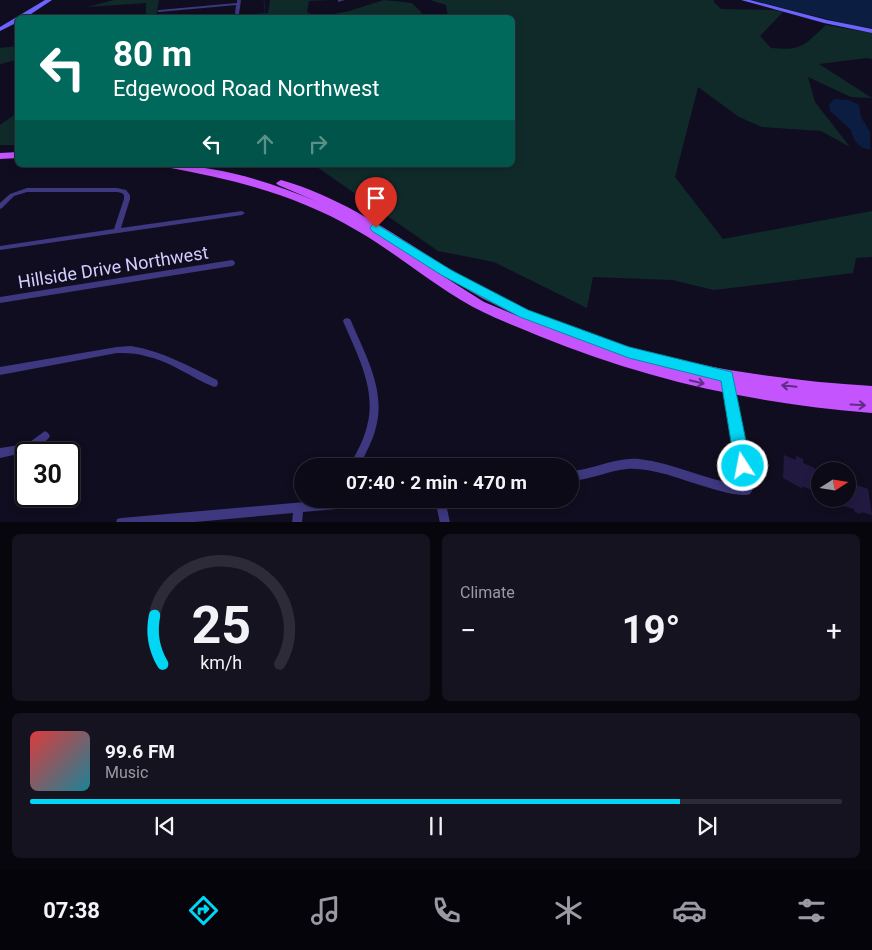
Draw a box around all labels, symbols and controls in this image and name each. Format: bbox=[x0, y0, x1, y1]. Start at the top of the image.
text: 80 m bbox=[113, 34, 192, 75]
icon: left bbox=[30, 35, 95, 100]
text: Edgewood Road Northwest bbox=[113, 76, 379, 101]
icon: left bbox=[198, 130, 226, 158]
icon: ahead bbox=[251, 130, 279, 158]
icon: right bbox=[304, 130, 332, 158]
pin bbox=[355, 177, 397, 228]
icon: arrive bbox=[362, 184, 390, 212]
street label: Hillside Drive Northwest bbox=[16, 242, 210, 292]
one-way arrow bbox=[689, 378, 705, 387]
one-way arrow bbox=[781, 381, 797, 391]
one-way arrow bbox=[849, 400, 865, 409]
position arrow bbox=[716, 439, 768, 491]
speed limit sign: 30 bbox=[15, 442, 80, 507]
north arrow bbox=[811, 462, 856, 508]
map controls bbox=[811, 462, 856, 507]
text: 07:40 · 2 min · 470 m bbox=[346, 471, 527, 494]
text: Climate bbox=[460, 583, 515, 602]
text: 25 bbox=[191, 595, 251, 656]
text: 19° bbox=[622, 608, 680, 652]
text: − bbox=[460, 614, 476, 647]
text: + bbox=[826, 614, 842, 647]
text: km/h bbox=[200, 652, 242, 673]
text: 99.6 FM bbox=[105, 740, 175, 763]
text: Music bbox=[105, 763, 148, 782]
icon: previous bbox=[151, 812, 179, 840]
icon: pause bbox=[422, 812, 450, 840]
icon: next bbox=[693, 812, 721, 840]
icon: directions bbox=[186, 893, 221, 928]
icon: music bbox=[308, 893, 343, 928]
icon: phone bbox=[429, 893, 464, 928]
icon: climate bbox=[551, 893, 586, 928]
icon: car bbox=[672, 893, 707, 928]
icon: filters bbox=[794, 893, 829, 928]
text: 07:38 bbox=[43, 898, 100, 923]

